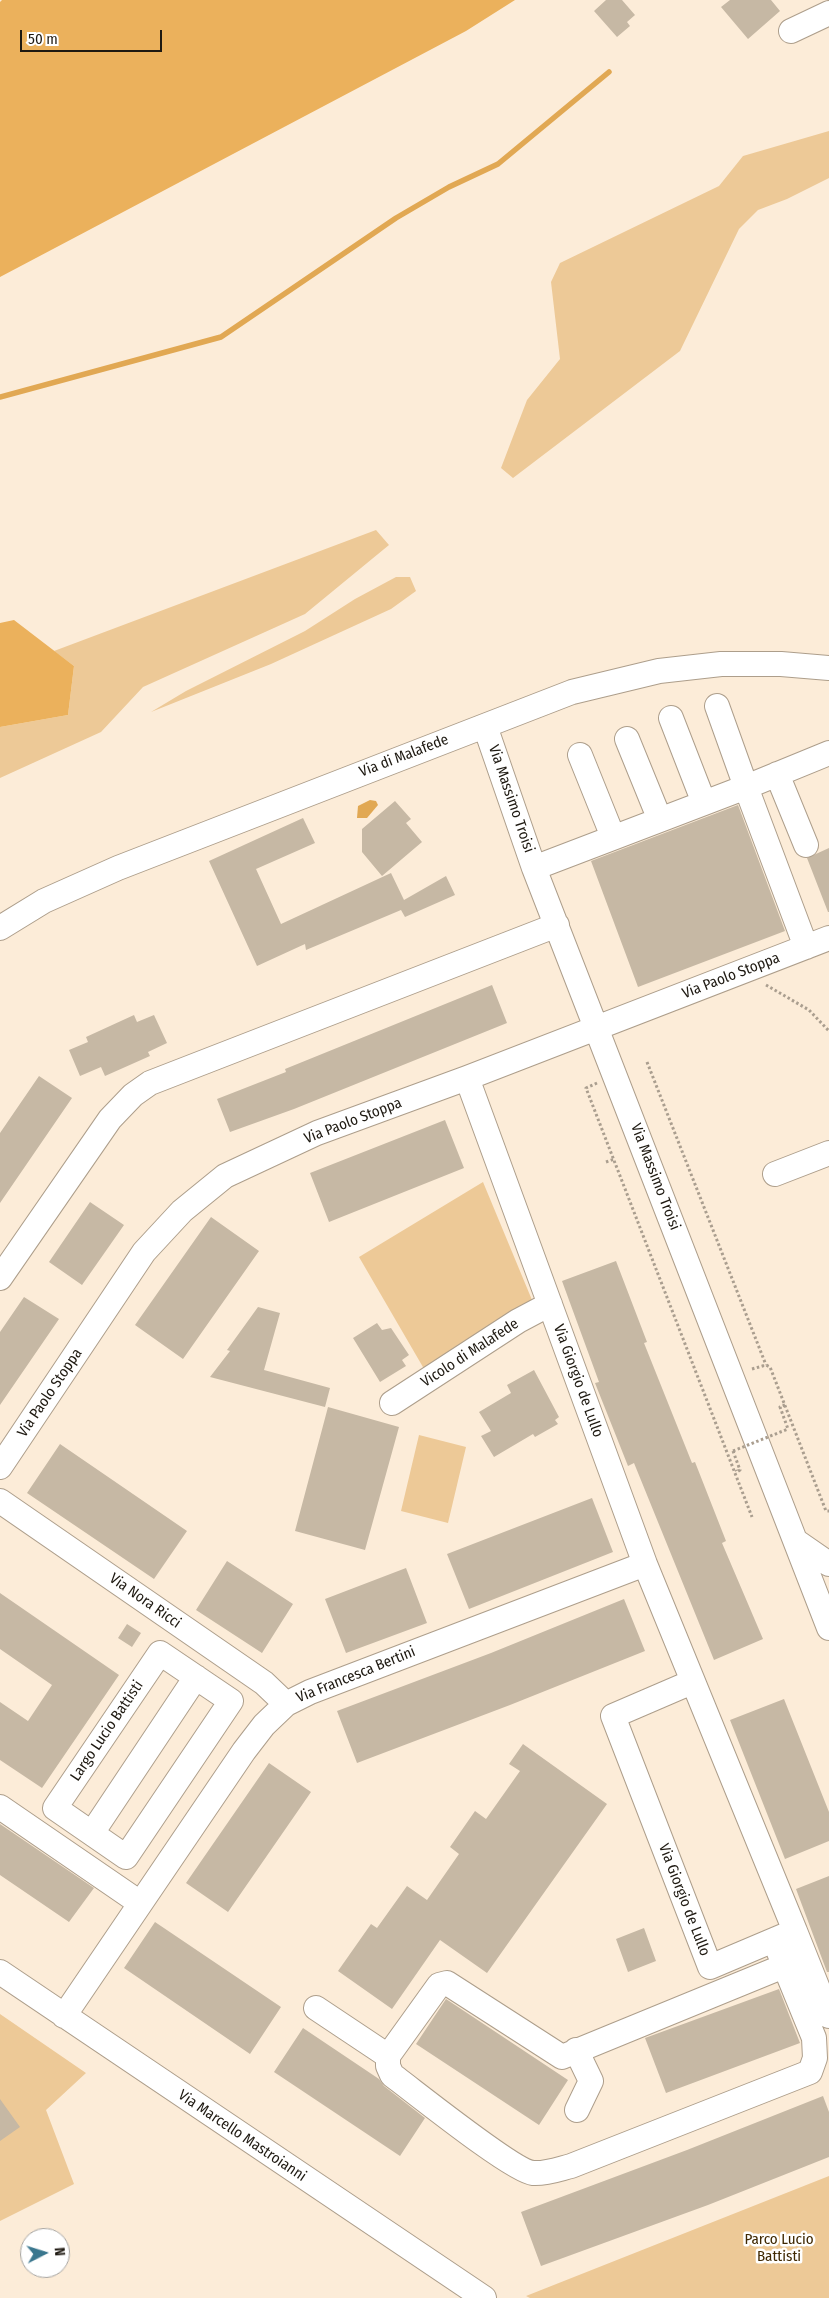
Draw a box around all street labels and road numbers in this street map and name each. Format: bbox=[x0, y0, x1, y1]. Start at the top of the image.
street label: Via di Malafede bbox=[357, 731, 451, 781]
street label: Via Massimo Troisi bbox=[484, 743, 538, 855]
street label: Via Paolo Stoppa bbox=[680, 949, 782, 1003]
street label: Via Paolo Stoppa bbox=[302, 1094, 404, 1148]
street label: Via Massimo Troisi bbox=[626, 1121, 684, 1233]
street label: Vicolo di Malafede bbox=[418, 1315, 522, 1391]
street label: Via Giorgio de Lullo bbox=[549, 1322, 607, 1440]
street label: Via Paolo Stoppa bbox=[14, 1345, 86, 1441]
street label: Via Nora Ricci bbox=[106, 1570, 184, 1632]
street label: Via Francesca Bertini bbox=[294, 1643, 418, 1707]
street label: Largo Lucio Battisti bbox=[67, 1677, 147, 1785]
street label: Via Giorgio de Lullo bbox=[654, 1841, 714, 1959]
street label: Via Marcello Mastroianni bbox=[175, 2086, 309, 2186]

